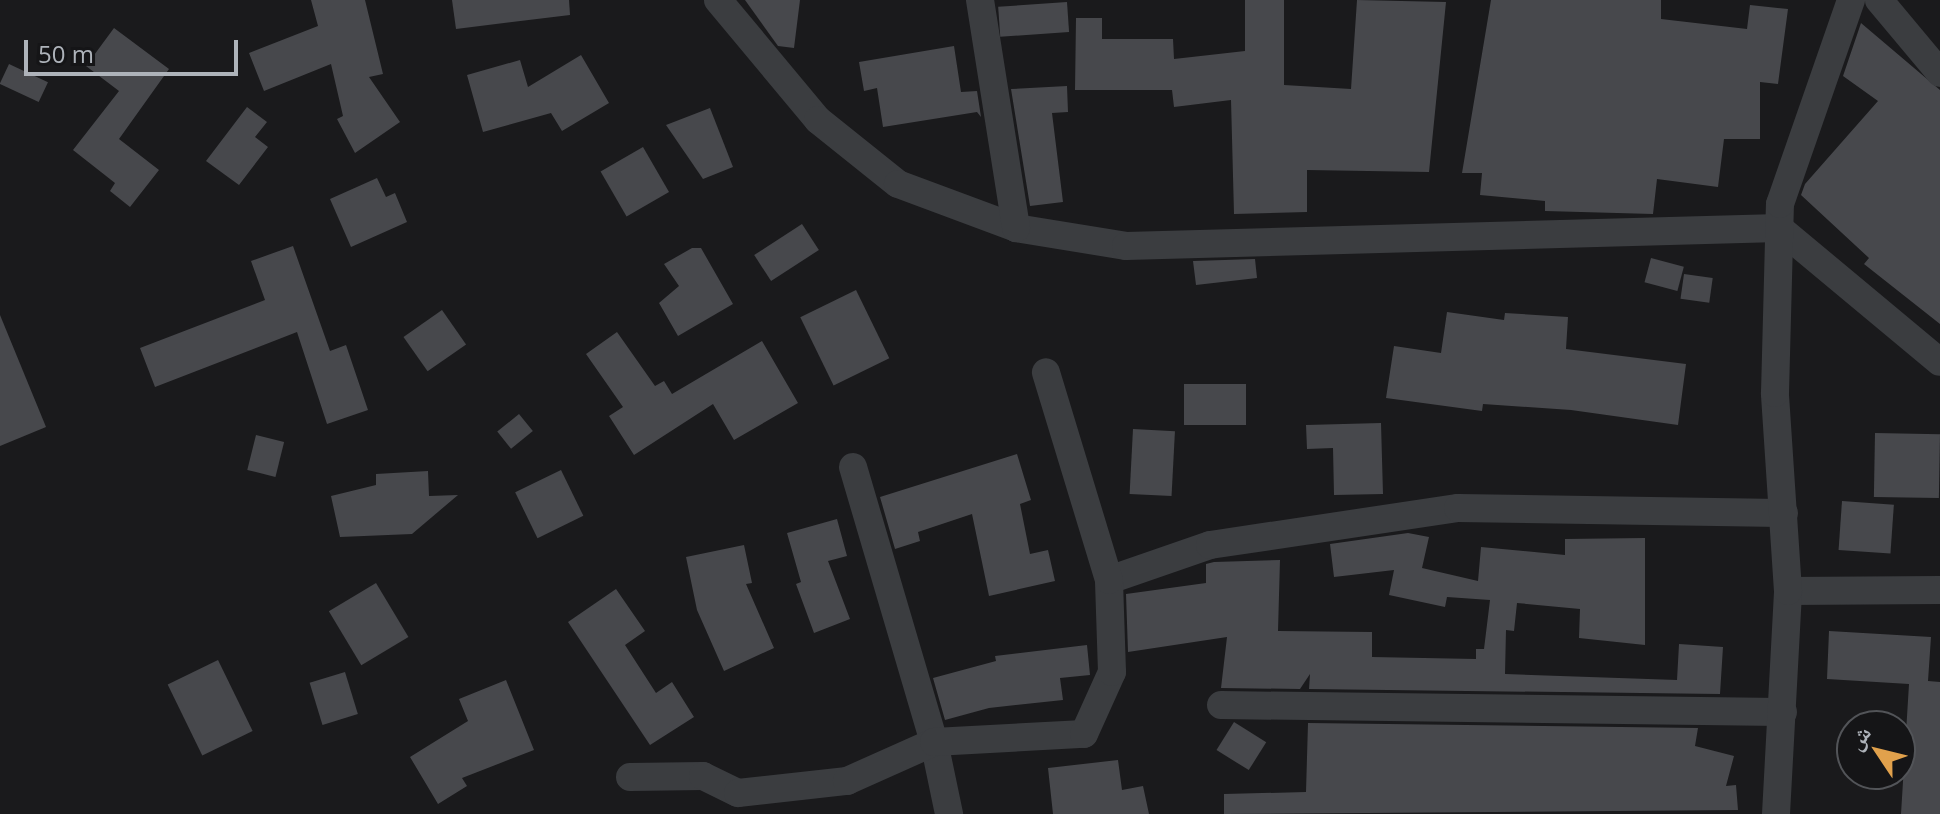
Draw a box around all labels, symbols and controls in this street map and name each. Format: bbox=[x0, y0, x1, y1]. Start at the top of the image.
scale bar bbox=[28, 24, 242, 74]
text: 50 m bbox=[38, 37, 94, 70]
north arrow bbox=[1836, 710, 1916, 790]
text: ش bbox=[1839, 719, 1877, 756]

